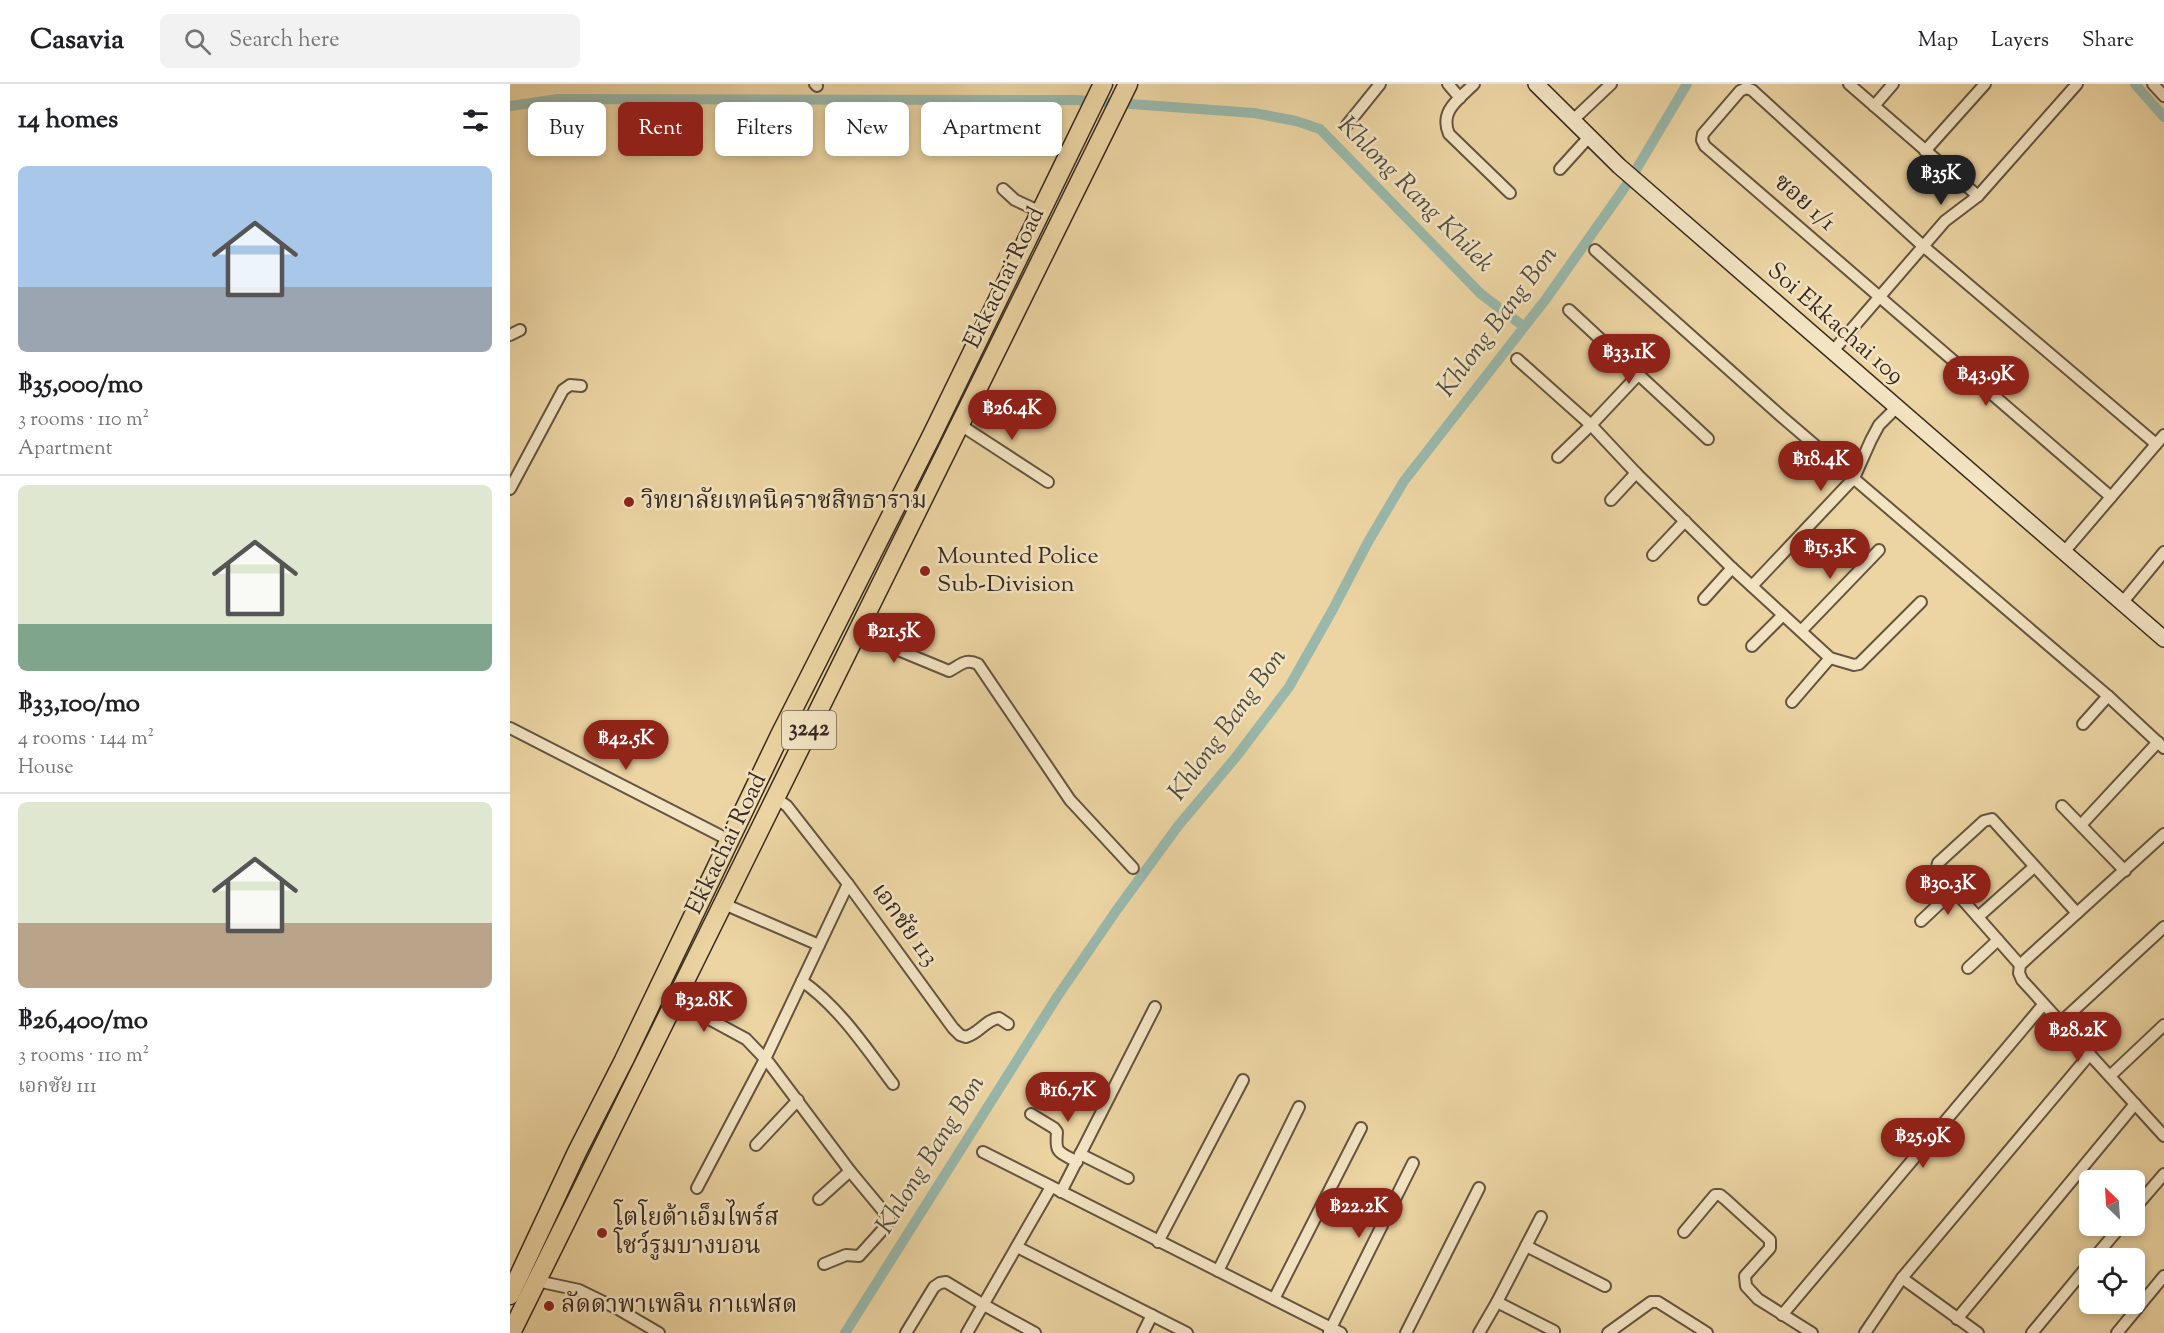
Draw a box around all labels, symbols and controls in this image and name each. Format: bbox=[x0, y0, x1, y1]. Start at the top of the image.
search box bbox=[160, 14, 580, 68]
text: Casavia bbox=[30, 21, 124, 61]
icon: search bbox=[181, 25, 214, 58]
text: Search here bbox=[229, 25, 339, 57]
text: Map bbox=[1918, 26, 1958, 56]
text: Layers bbox=[1991, 26, 2049, 56]
text: Share bbox=[2082, 26, 2134, 56]
text: 14 homes bbox=[18, 102, 118, 139]
chip: Buy bbox=[528, 102, 606, 156]
chip: Rent bbox=[618, 102, 703, 156]
chip: Filters bbox=[715, 102, 813, 156]
chip: New bbox=[825, 102, 909, 156]
chip: Apartment bbox=[921, 102, 1062, 156]
icon: filters bbox=[459, 104, 492, 137]
water label: Khlong Rang Khilek bbox=[1329, 109, 1502, 282]
pin: ฿35K bbox=[1905, 155, 1977, 206]
text: ฿35K bbox=[1921, 160, 1961, 189]
street label: ซอย 1/1 bbox=[1765, 166, 1843, 240]
street label: Ekkachai Road bbox=[956, 201, 1054, 354]
icon: home bbox=[201, 205, 309, 313]
water label: Khlong Bang Bon bbox=[1429, 238, 1567, 405]
street label: Soi Ekkachai 109 bbox=[1759, 255, 1911, 393]
pin: ฿33.1K bbox=[1580, 334, 1678, 385]
text: ฿33.1K bbox=[1602, 339, 1656, 368]
pin: ฿43.9K bbox=[1937, 356, 2035, 407]
text: ฿43.9K bbox=[1957, 361, 2015, 390]
text: ฿35,000/mo bbox=[18, 367, 143, 404]
pin: ฿26.4K bbox=[963, 390, 1061, 441]
text: ฿26.4K bbox=[982, 395, 1042, 424]
text: 3 rooms · 110 m² bbox=[18, 406, 149, 435]
text: Apartment bbox=[18, 435, 113, 464]
pin: ฿18.4K bbox=[1772, 441, 1870, 492]
text: ฿18.4K bbox=[1792, 446, 1850, 475]
place label: วิทยาลัยเทคนิคราชสิทธาราม bbox=[641, 485, 927, 519]
marker: วิทยาลัยเทคนิคราชสิทธาราม bbox=[622, 495, 636, 509]
icon: home bbox=[201, 524, 309, 632]
pin: ฿15.3K bbox=[1781, 529, 1879, 580]
text: ฿15.3K bbox=[1804, 534, 1856, 563]
place label: Mounted Police Sub-Division bbox=[937, 540, 1099, 602]
marker: Mounted Police Sub-Division bbox=[918, 564, 932, 578]
pin: ฿21.5K bbox=[845, 613, 943, 664]
text: ฿21.5K bbox=[867, 618, 921, 647]
water label: Khlong Bang Bon bbox=[1160, 641, 1296, 809]
text: ฿33,100/mo bbox=[18, 686, 140, 723]
road number: 3242 bbox=[782, 711, 836, 749]
pin: ฿42.5K bbox=[577, 720, 675, 771]
text: 4 rooms · 144 m² bbox=[18, 725, 154, 754]
text: ฿42.5K bbox=[598, 725, 654, 754]
text: House bbox=[18, 754, 73, 783]
street label: Ekkachai Road bbox=[678, 767, 776, 920]
icon: home bbox=[201, 841, 309, 949]
pin: ฿30.3K bbox=[1899, 865, 1997, 916]
text: ฿30.3K bbox=[1920, 870, 1976, 899]
street label: เอกชัย 113 bbox=[862, 876, 946, 974]
pin: ฿32.8K bbox=[655, 982, 753, 1033]
text: ฿32.8K bbox=[675, 987, 733, 1016]
text: ฿26,400/mo bbox=[18, 1003, 148, 1040]
pin: ฿28.2K bbox=[2029, 1012, 2127, 1063]
text: ฿28.2K bbox=[2048, 1017, 2108, 1046]
text: 3 rooms · 110 m² bbox=[18, 1042, 149, 1071]
water label: Khlong Bang Bon bbox=[867, 1068, 995, 1242]
pin: ฿16.7K bbox=[1019, 1072, 1117, 1123]
text: เอกชัย 111 bbox=[18, 1073, 97, 1102]
text: ฿16.7K bbox=[1039, 1077, 1097, 1106]
pin: ฿25.9K bbox=[1874, 1118, 1972, 1169]
text: ฿25.9K bbox=[1895, 1123, 1951, 1152]
north arrow bbox=[2079, 1170, 2145, 1236]
map controls bbox=[2079, 1170, 2145, 1314]
pin: ฿22.2K bbox=[1310, 1188, 1408, 1239]
text: ฿22.2K bbox=[1330, 1193, 1388, 1222]
place label: โตโยต้าเอ็มไพร์ส โชว์รูมบางบอน bbox=[613, 1199, 779, 1264]
marker: โตโยต้าเอ็มไพร์ส โชว์รูมบางบอน bbox=[595, 1226, 609, 1240]
button: locate bbox=[2079, 1248, 2145, 1314]
place label: ลัดดาพาเพลิน กาแฟสด bbox=[561, 1289, 797, 1323]
marker: ลัดดาพาเพลิน กาแฟสด bbox=[542, 1299, 556, 1313]

